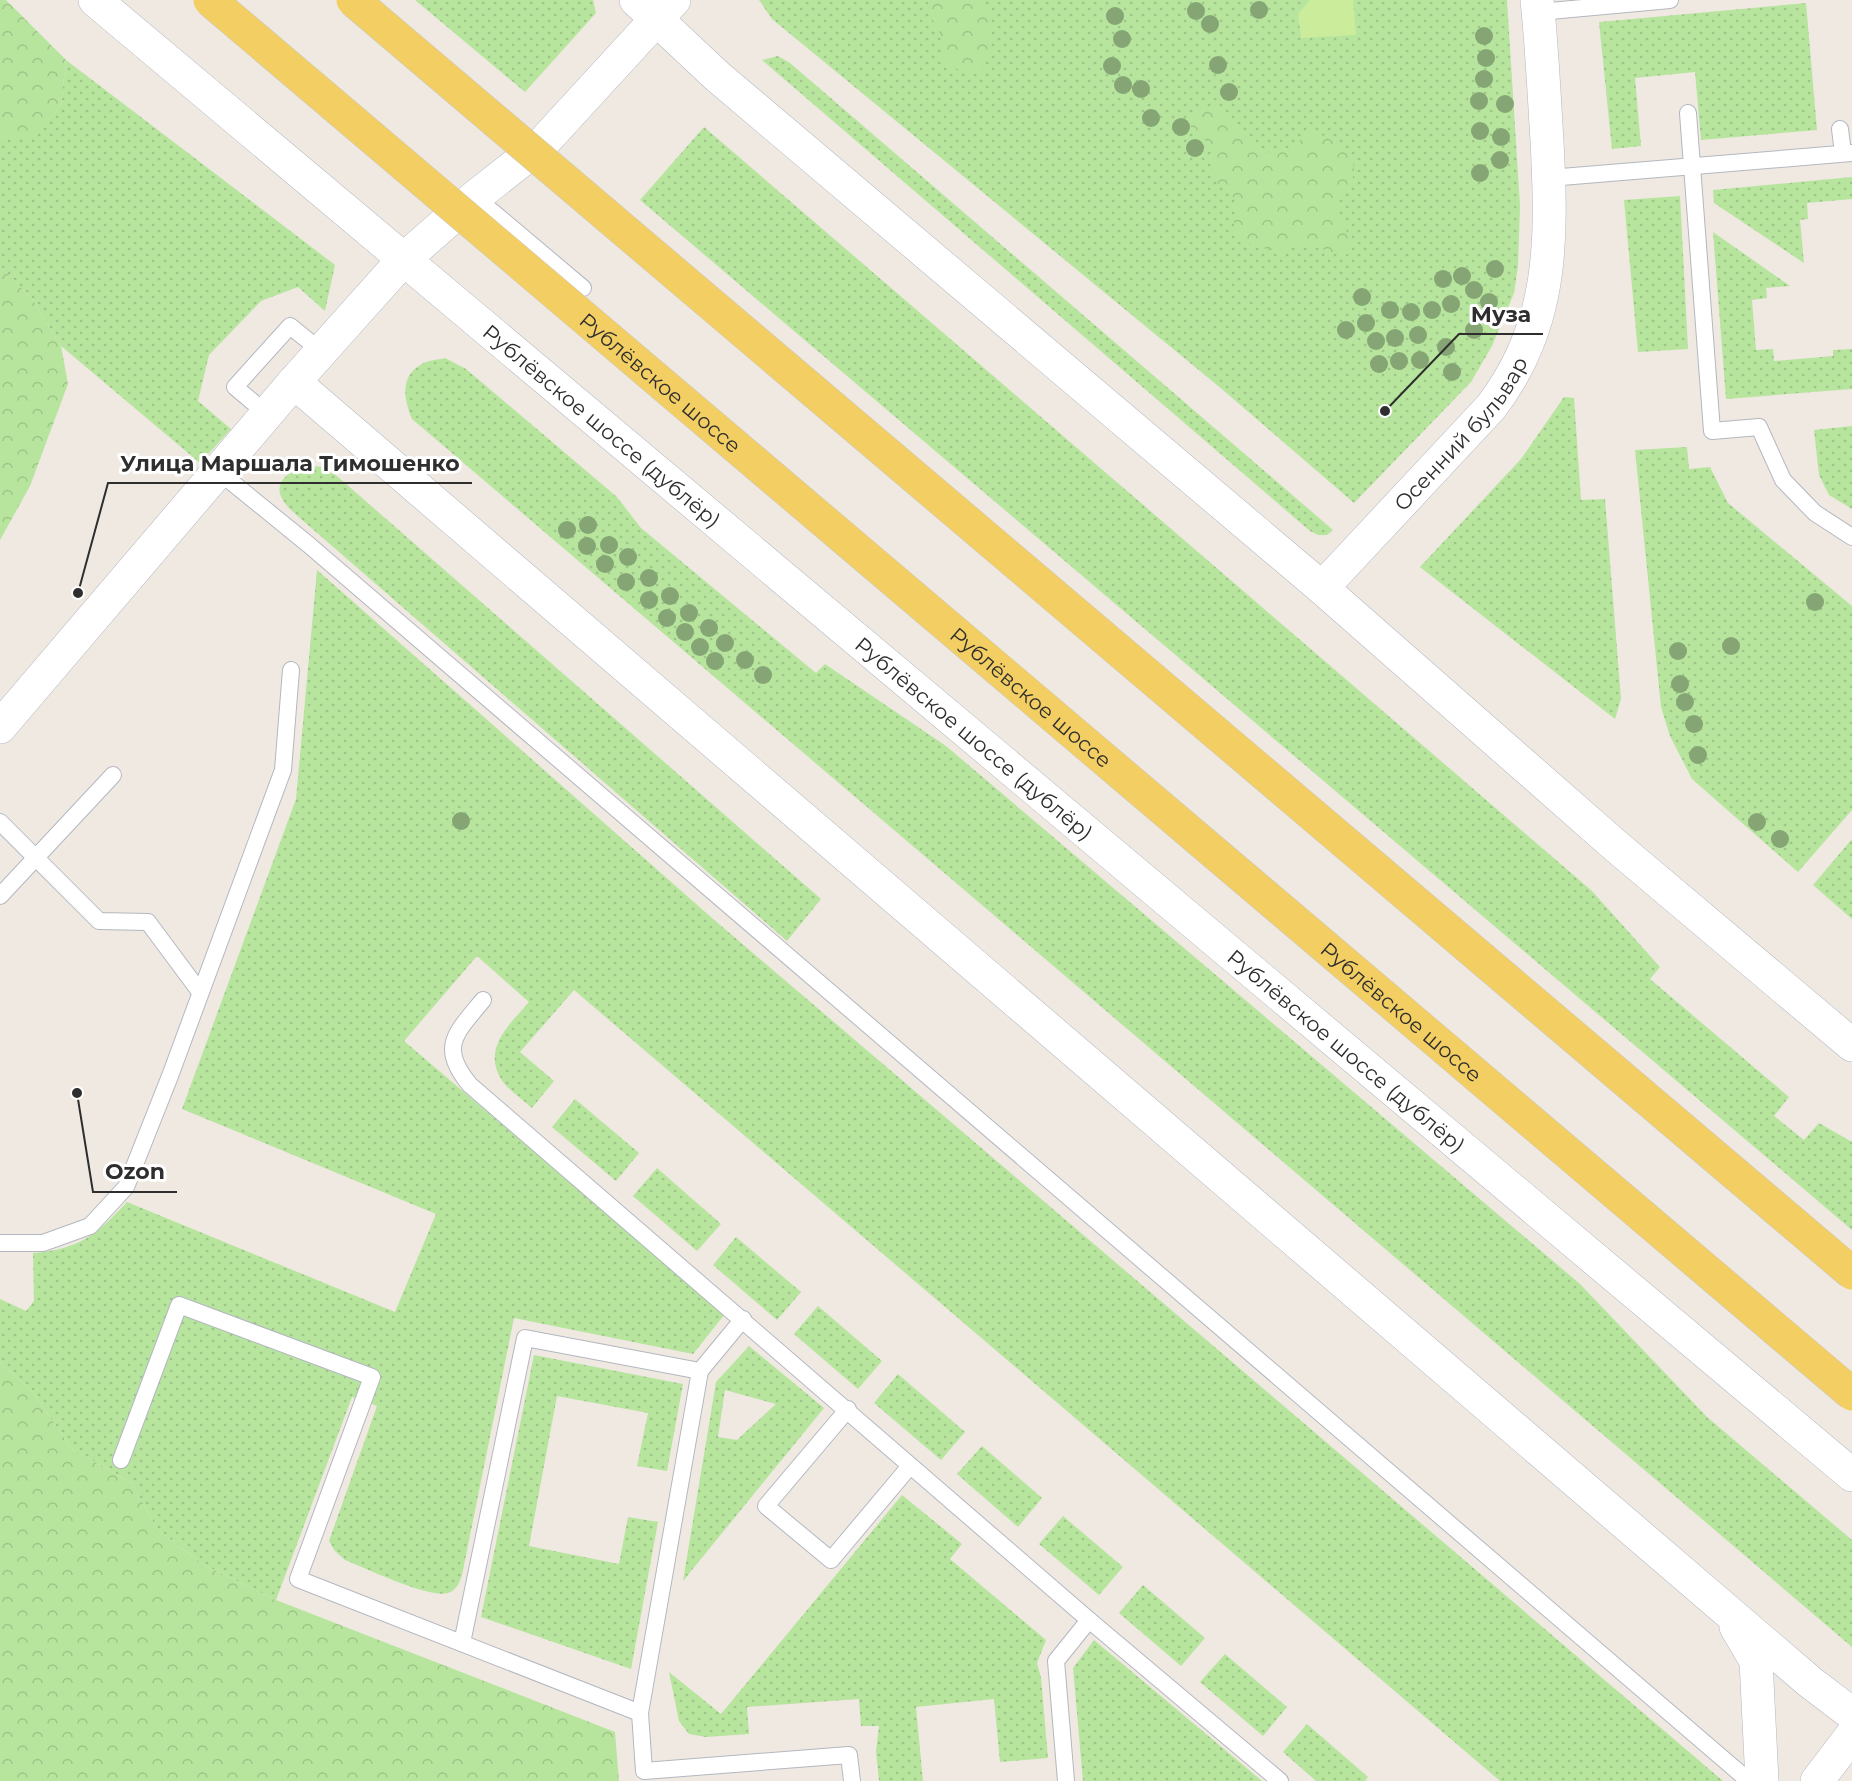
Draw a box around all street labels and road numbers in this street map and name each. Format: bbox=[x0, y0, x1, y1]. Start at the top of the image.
street label: Рублёвское шоссе bbox=[575, 307, 746, 458]
street label: Рублёвское шоссе (дублёр) bbox=[478, 319, 726, 532]
street label: Осенний бульвар bbox=[1388, 352, 1532, 516]
street label: Рублёвское шоссе bbox=[945, 622, 1117, 772]
street label: Рублёвское шоссе (дублёр) bbox=[850, 631, 1098, 845]
street label: Рублёвское шоссе bbox=[1316, 936, 1487, 1087]
street label: Рублёвское шоссе (дублёр) bbox=[1223, 944, 1470, 1157]

